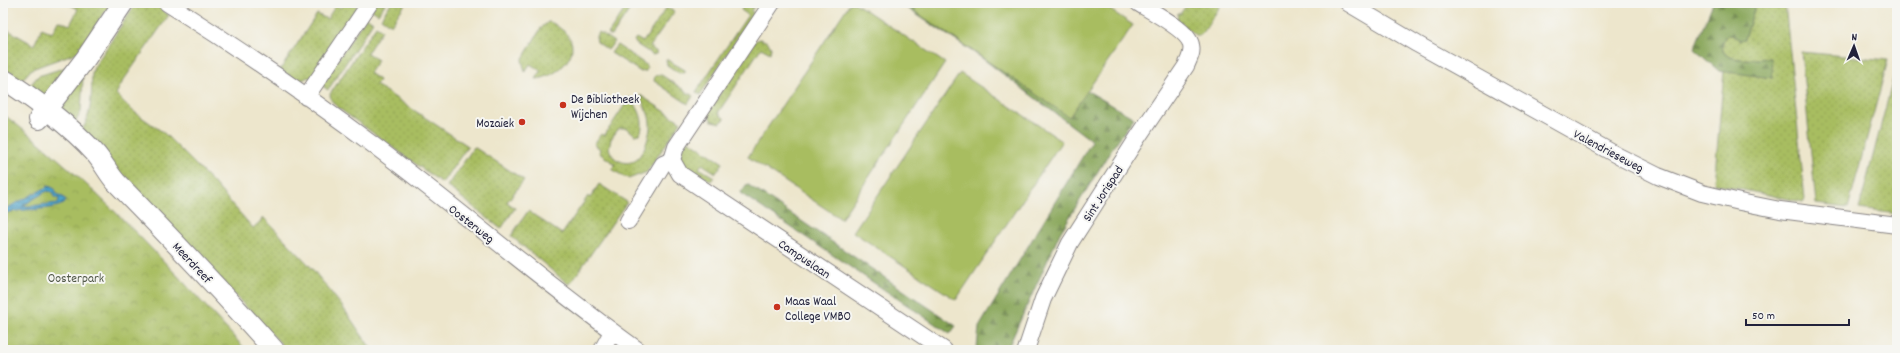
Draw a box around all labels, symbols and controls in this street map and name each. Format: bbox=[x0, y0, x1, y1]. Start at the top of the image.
north arrow bbox=[1834, 26, 1874, 66]
text: N bbox=[1851, 30, 1858, 46]
place label: De Bibliotheek Wijchen bbox=[571, 91, 639, 125]
marker: De Bibliotheek Wijchen bbox=[558, 100, 568, 110]
place label: Mozaiek bbox=[476, 115, 514, 134]
marker: Mozaiek bbox=[517, 117, 527, 127]
street label: Valendrieseweg bbox=[1569, 126, 1647, 179]
street label: Sint Jorispad bbox=[1079, 163, 1129, 226]
street label: Oosterweg bbox=[443, 201, 498, 249]
street label: Campuslaan bbox=[773, 235, 834, 285]
street label: Meerdreef bbox=[167, 239, 216, 289]
park label: Oosterpark bbox=[48, 270, 104, 289]
place label: Maas Waal College VMBO bbox=[785, 293, 851, 327]
scale bar bbox=[1746, 301, 1849, 327]
marker: Maas Waal College VMBO bbox=[772, 302, 782, 312]
text: 50 m bbox=[1752, 308, 1775, 325]

